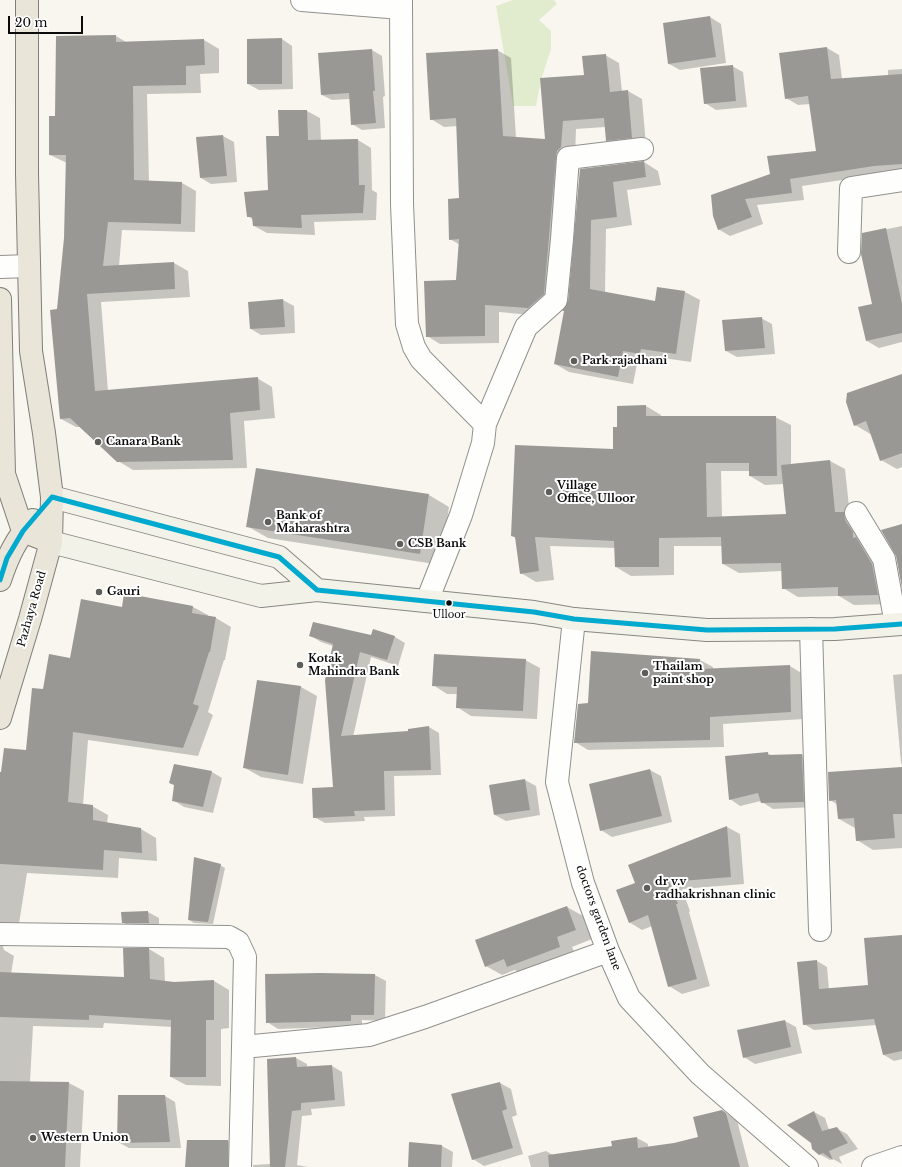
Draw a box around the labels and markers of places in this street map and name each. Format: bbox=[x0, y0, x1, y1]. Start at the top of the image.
place label: Park rajadhani bbox=[582, 354, 667, 368]
marker: Park rajadhani bbox=[569, 356, 579, 366]
place label: Canara Bank bbox=[106, 435, 181, 449]
marker: Canara Bank bbox=[93, 437, 103, 447]
place label: Village Office, Ulloor bbox=[557, 479, 635, 505]
marker: Village Office, Ulloor bbox=[544, 487, 554, 497]
place label: Bank of Maharashtra bbox=[276, 509, 350, 535]
marker: Bank of Maharashtra bbox=[263, 517, 273, 527]
place label: CSB Bank bbox=[408, 537, 466, 551]
marker: CSB Bank bbox=[395, 539, 405, 549]
place label: Gauri bbox=[107, 585, 140, 599]
marker: Gauri bbox=[94, 587, 104, 597]
marker: Ulloor bbox=[444, 598, 454, 608]
place label: Ulloor bbox=[433, 609, 465, 621]
place label: Kotak Mahindra Bank bbox=[308, 652, 399, 678]
marker: Kotak Mahindra Bank bbox=[295, 660, 305, 670]
place label: Thailam paint shop bbox=[653, 660, 714, 686]
marker: Thailam paint shop bbox=[640, 668, 650, 678]
place label: dr v.v radhakrishnan clinic bbox=[655, 875, 776, 901]
marker: dr v.v radhakrishnan clinic bbox=[642, 883, 652, 893]
place label: Western Union bbox=[41, 1131, 129, 1145]
marker: Western Union bbox=[28, 1133, 38, 1143]

